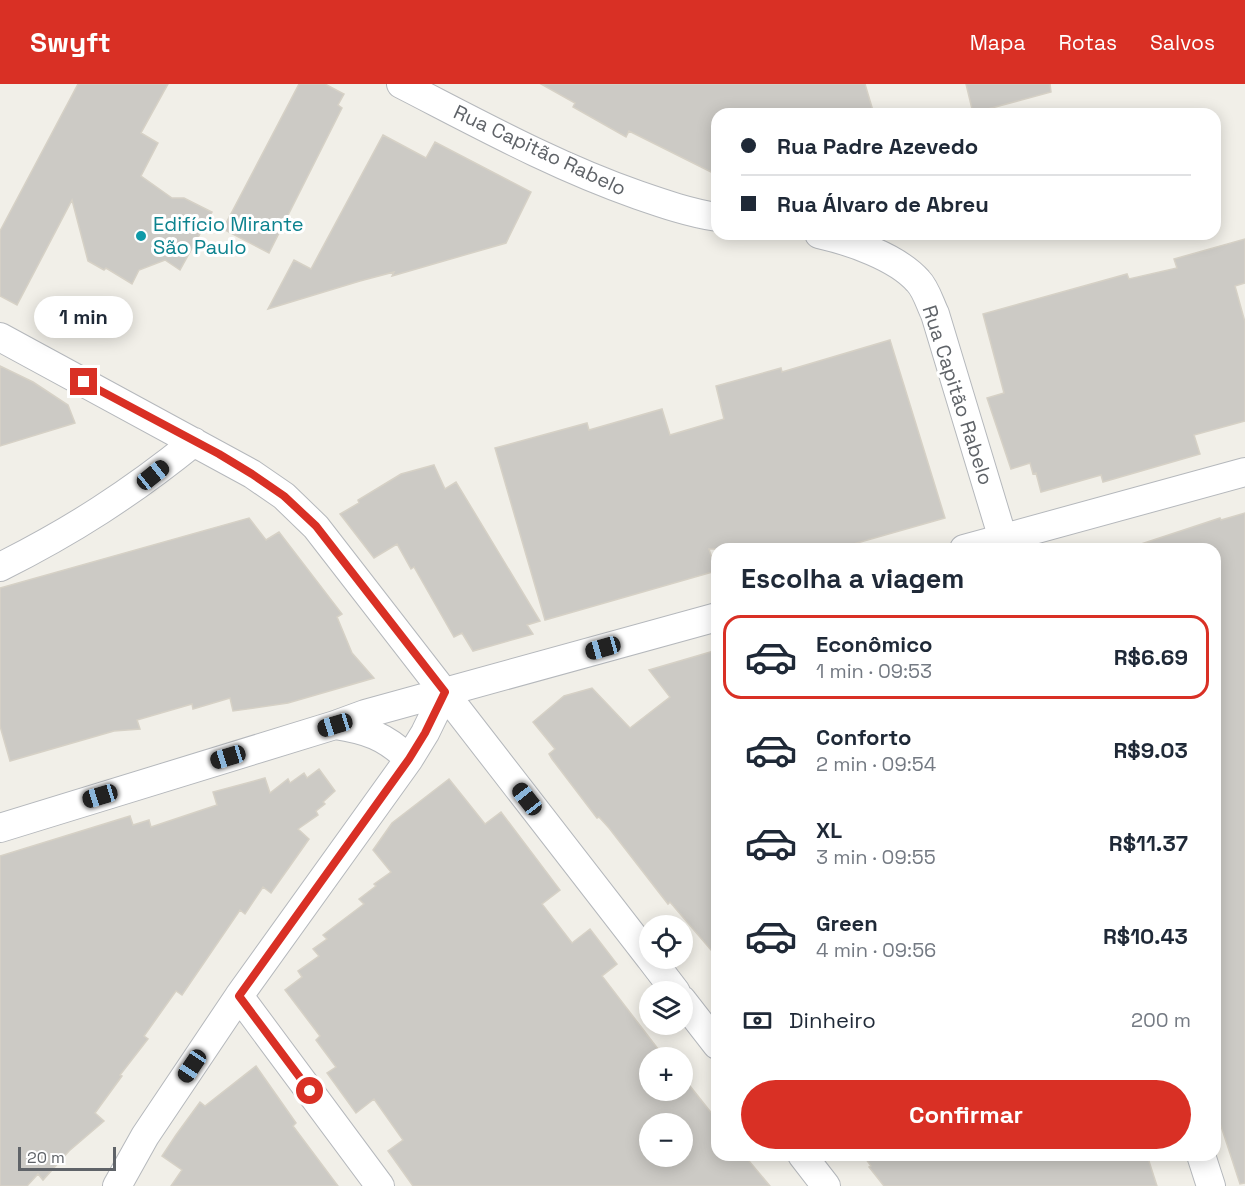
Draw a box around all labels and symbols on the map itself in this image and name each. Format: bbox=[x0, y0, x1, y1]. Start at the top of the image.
street label: Rua Capitão Rabelo bbox=[449, 99, 631, 201]
place label: Edifício Mirante São Paulo bbox=[153, 211, 304, 260]
marker: Edifício Mirante São Paulo bbox=[134, 229, 148, 243]
callout: 1 min bbox=[34, 295, 134, 337]
street label: Rua Capitão Rabelo bbox=[917, 302, 999, 488]
route end bbox=[70, 368, 97, 395]
car bbox=[133, 457, 173, 493]
car bbox=[583, 634, 623, 662]
car bbox=[315, 711, 355, 739]
car bbox=[208, 743, 248, 771]
car bbox=[509, 779, 545, 819]
car bbox=[80, 782, 120, 810]
car bbox=[174, 1046, 210, 1086]
route start bbox=[296, 1077, 323, 1104]
scale bar bbox=[18, 1144, 116, 1172]

